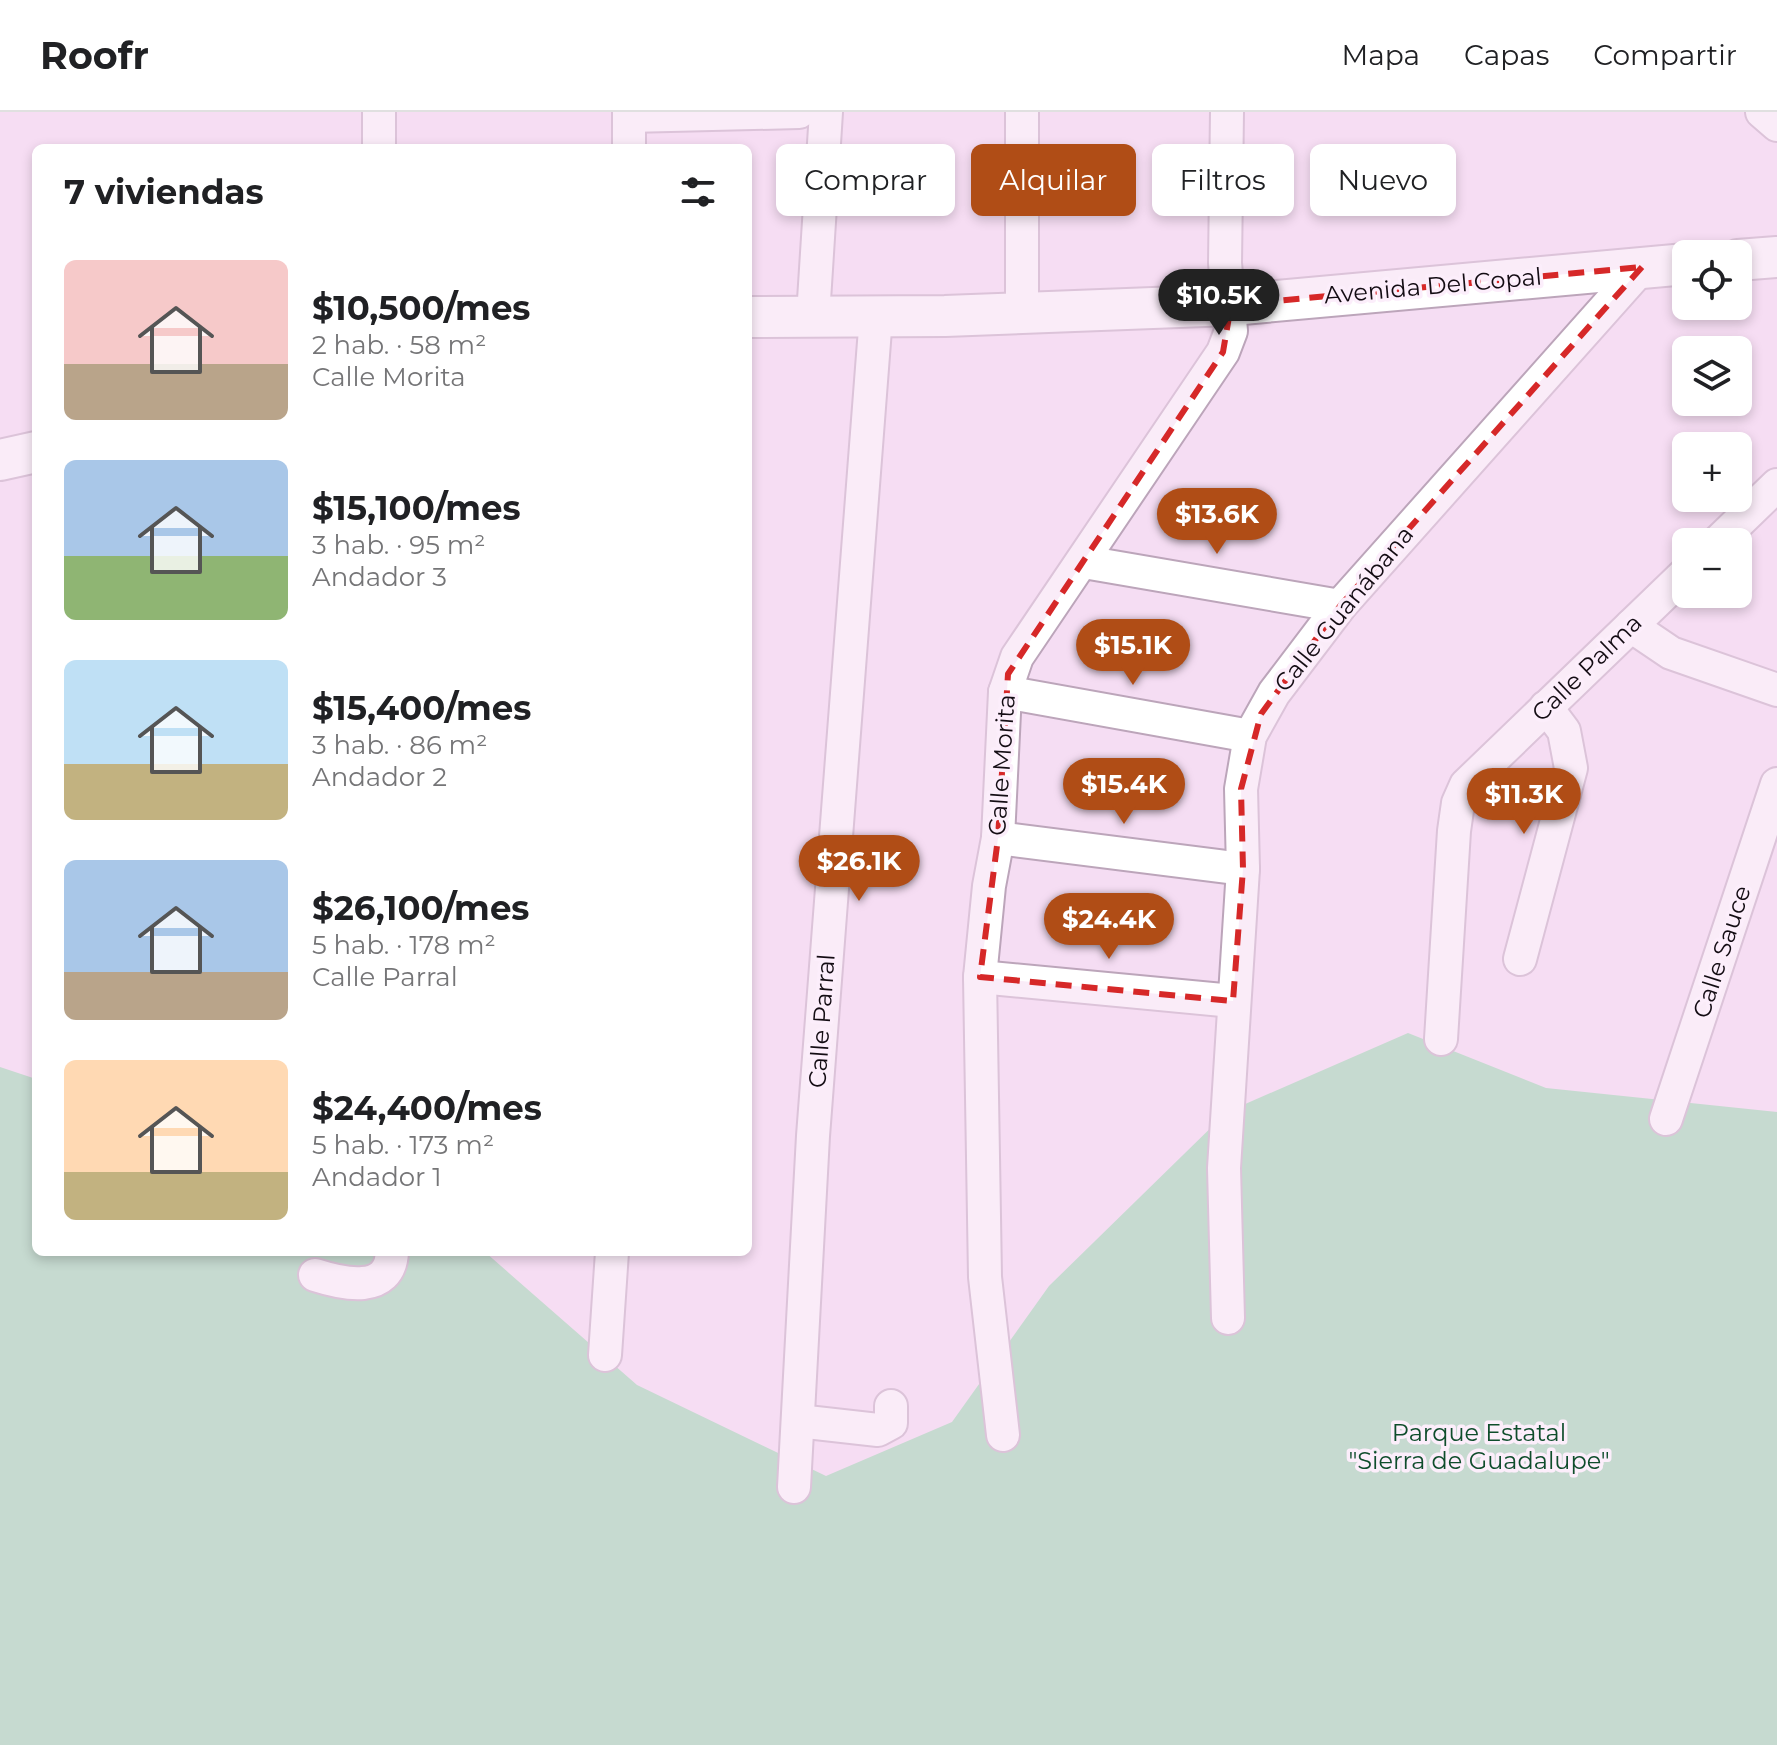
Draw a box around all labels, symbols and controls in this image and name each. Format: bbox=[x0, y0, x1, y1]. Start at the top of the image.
text: Roofr bbox=[40, 32, 149, 79]
text: Mapa bbox=[1341, 38, 1420, 72]
text: Capas bbox=[1464, 38, 1549, 72]
text: Compartir bbox=[1593, 38, 1737, 72]
chip: Comprar bbox=[776, 144, 955, 216]
chip: Alquilar bbox=[971, 144, 1136, 216]
chip: Filtros bbox=[1152, 144, 1294, 216]
chip: Nuevo bbox=[1310, 144, 1456, 216]
icon: filters bbox=[676, 170, 720, 214]
text: 7 viviendas bbox=[64, 171, 263, 213]
map controls bbox=[1672, 240, 1752, 608]
button: locate bbox=[1672, 240, 1752, 320]
street label: Avenida Del Copal bbox=[1323, 262, 1543, 309]
pin: $10.5K bbox=[1154, 269, 1284, 337]
text: $10.5K bbox=[1176, 279, 1262, 311]
text: $10,500/mes bbox=[312, 287, 530, 329]
icon: home bbox=[128, 292, 224, 388]
text: 2 hab. · 58 m² bbox=[312, 329, 486, 361]
button: layers bbox=[1672, 336, 1752, 416]
text: Calle Morita bbox=[312, 361, 466, 393]
button: + bbox=[1672, 432, 1752, 512]
text: $15,100/mes bbox=[312, 487, 521, 529]
pin: $13.6K bbox=[1152, 488, 1282, 556]
icon: home bbox=[128, 492, 224, 588]
text: $13.6K bbox=[1175, 498, 1259, 530]
street label: Calle Guanábana bbox=[1268, 520, 1419, 697]
button: − bbox=[1672, 528, 1752, 608]
text: 3 hab. · 95 m² bbox=[312, 529, 485, 561]
text: Andador 3 bbox=[312, 561, 447, 593]
street label: Calle Palma bbox=[1526, 608, 1648, 727]
pin: $15.1K bbox=[1068, 619, 1198, 687]
text: $15.1K bbox=[1094, 629, 1172, 661]
text: $15,400/mes bbox=[312, 687, 531, 729]
icon: home bbox=[128, 692, 224, 788]
street label: Calle Morita bbox=[982, 693, 1021, 837]
text: 3 hab. · 86 m² bbox=[312, 729, 487, 761]
pin: $15.4K bbox=[1059, 758, 1189, 826]
text: Andador 2 bbox=[312, 761, 447, 793]
text: $15.4K bbox=[1081, 768, 1167, 800]
pin: $11.3K bbox=[1459, 768, 1589, 836]
text: $11.3K bbox=[1485, 778, 1563, 810]
pin: $26.1K bbox=[794, 835, 924, 903]
text: $26.1K bbox=[817, 845, 901, 877]
street label: Calle Sauce bbox=[1686, 882, 1757, 1022]
text: $26,100/mes bbox=[312, 887, 529, 929]
icon: home bbox=[128, 892, 224, 988]
pin: $24.4K bbox=[1044, 893, 1174, 961]
text: $24.4K bbox=[1062, 903, 1156, 935]
text: 5 hab. · 178 m² bbox=[312, 929, 496, 961]
street label: Calle Parral bbox=[802, 953, 841, 1089]
text: Calle Parral bbox=[312, 961, 458, 993]
text: $24,400/mes bbox=[312, 1087, 542, 1129]
icon: home bbox=[128, 1092, 224, 1188]
text: 5 hab. · 173 m² bbox=[312, 1129, 494, 1161]
text: Andador 1 bbox=[312, 1161, 442, 1193]
park label: Parque Estatal "Sierra de Guadalupe" bbox=[1348, 1418, 1610, 1475]

